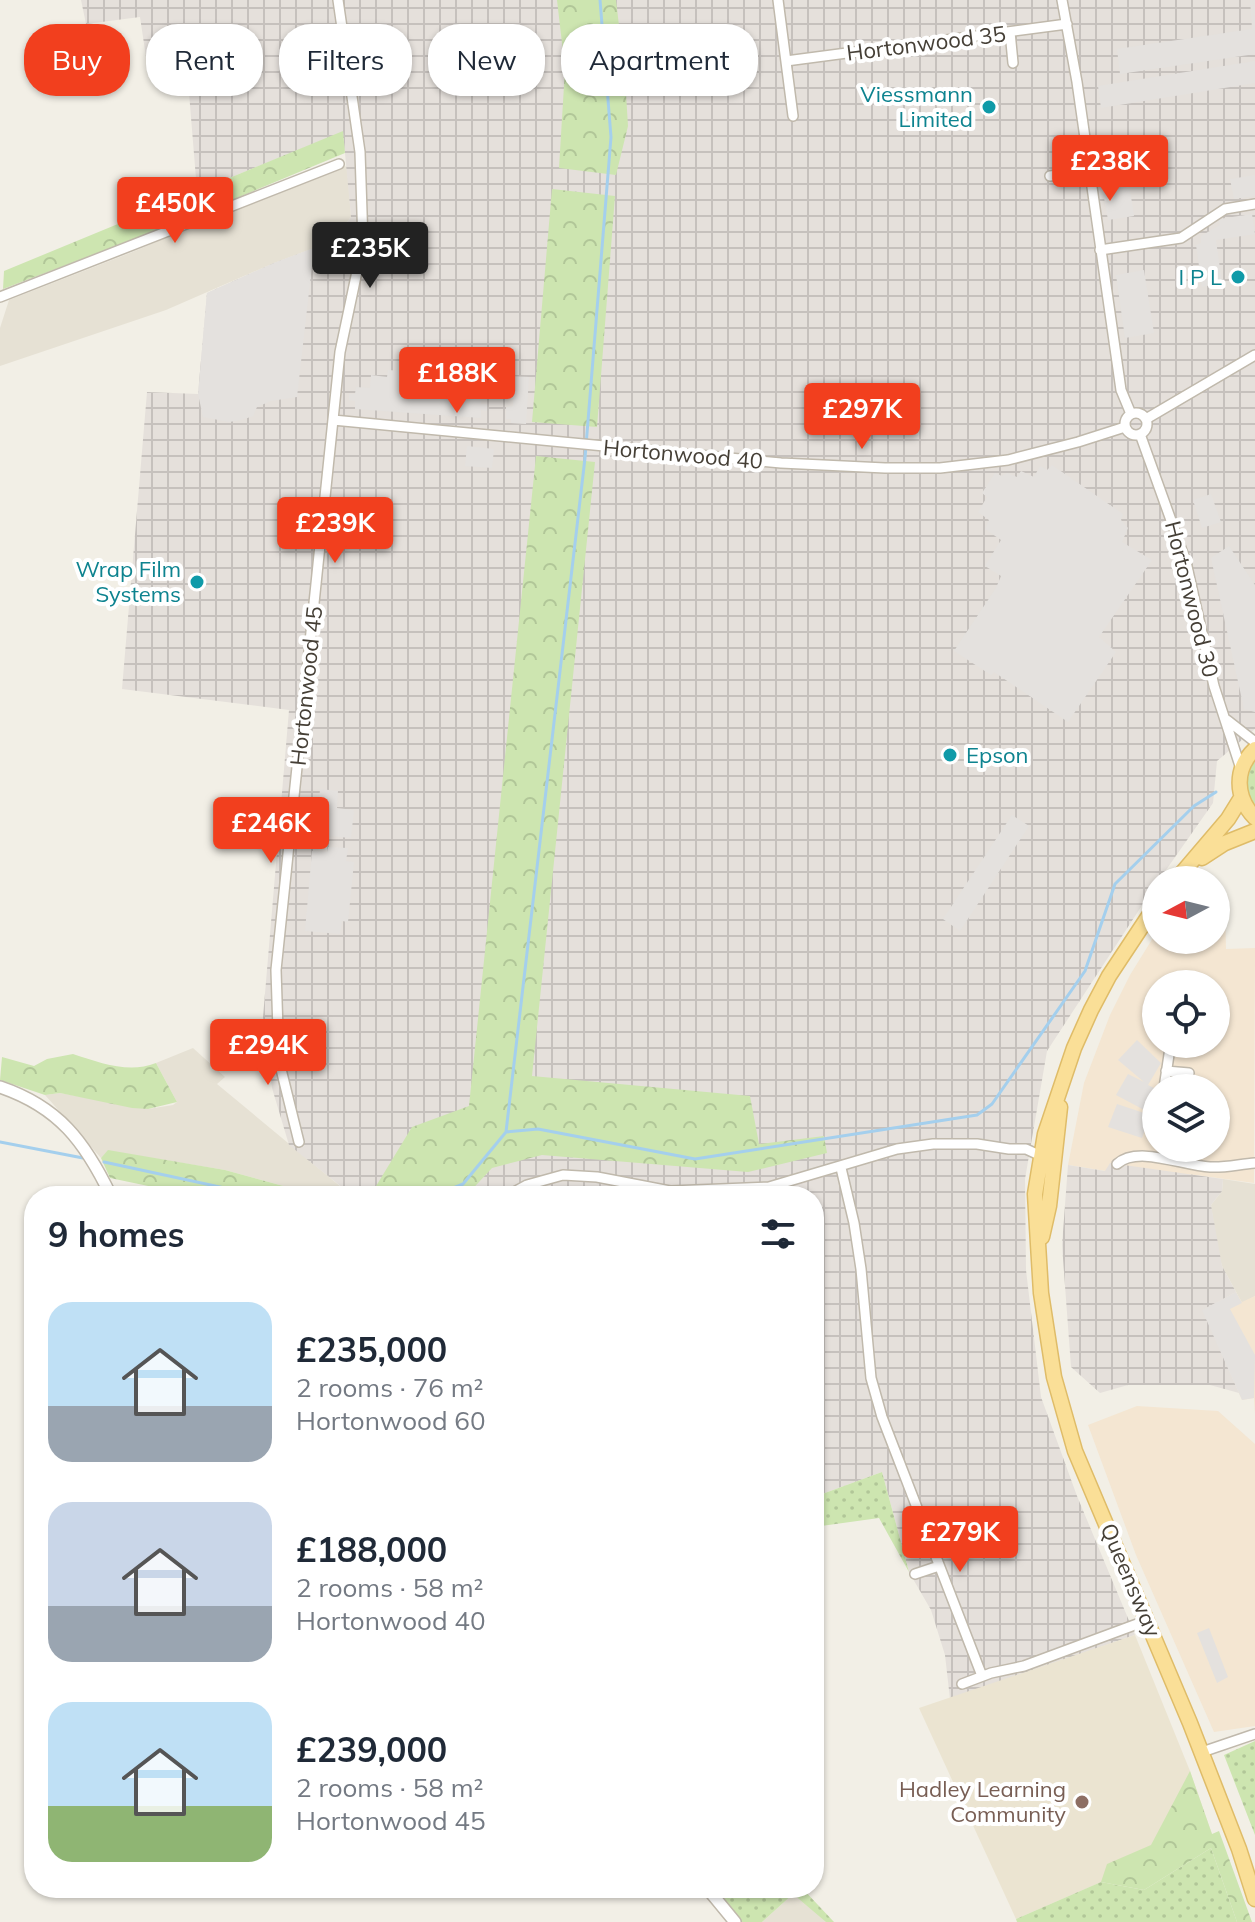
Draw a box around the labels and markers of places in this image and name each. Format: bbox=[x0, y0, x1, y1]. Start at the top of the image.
place label: Viessmann Limited bbox=[860, 80, 973, 133]
marker: Viessmann Limited bbox=[980, 98, 998, 116]
pin: £238K bbox=[1054, 135, 1166, 203]
pin: £450K bbox=[119, 177, 231, 245]
pin: £235K bbox=[314, 222, 426, 290]
place label: I P L bbox=[1179, 263, 1222, 291]
marker: I P L bbox=[1229, 268, 1247, 286]
pin: £188K bbox=[401, 347, 513, 415]
pin: £297K bbox=[806, 383, 918, 451]
pin: £239K bbox=[279, 497, 391, 565]
place label: Wrap Film Systems bbox=[76, 555, 181, 608]
marker: Wrap Film Systems bbox=[188, 573, 206, 591]
place label: Epson bbox=[966, 741, 1029, 769]
marker: Epson bbox=[941, 746, 959, 764]
pin: £246K bbox=[215, 797, 327, 865]
pin: £294K bbox=[212, 1019, 324, 1087]
pin: £279K bbox=[904, 1506, 1016, 1574]
place label: Hadley Learning Community bbox=[899, 1775, 1066, 1828]
marker: Hadley Learning Community bbox=[1073, 1793, 1091, 1811]

